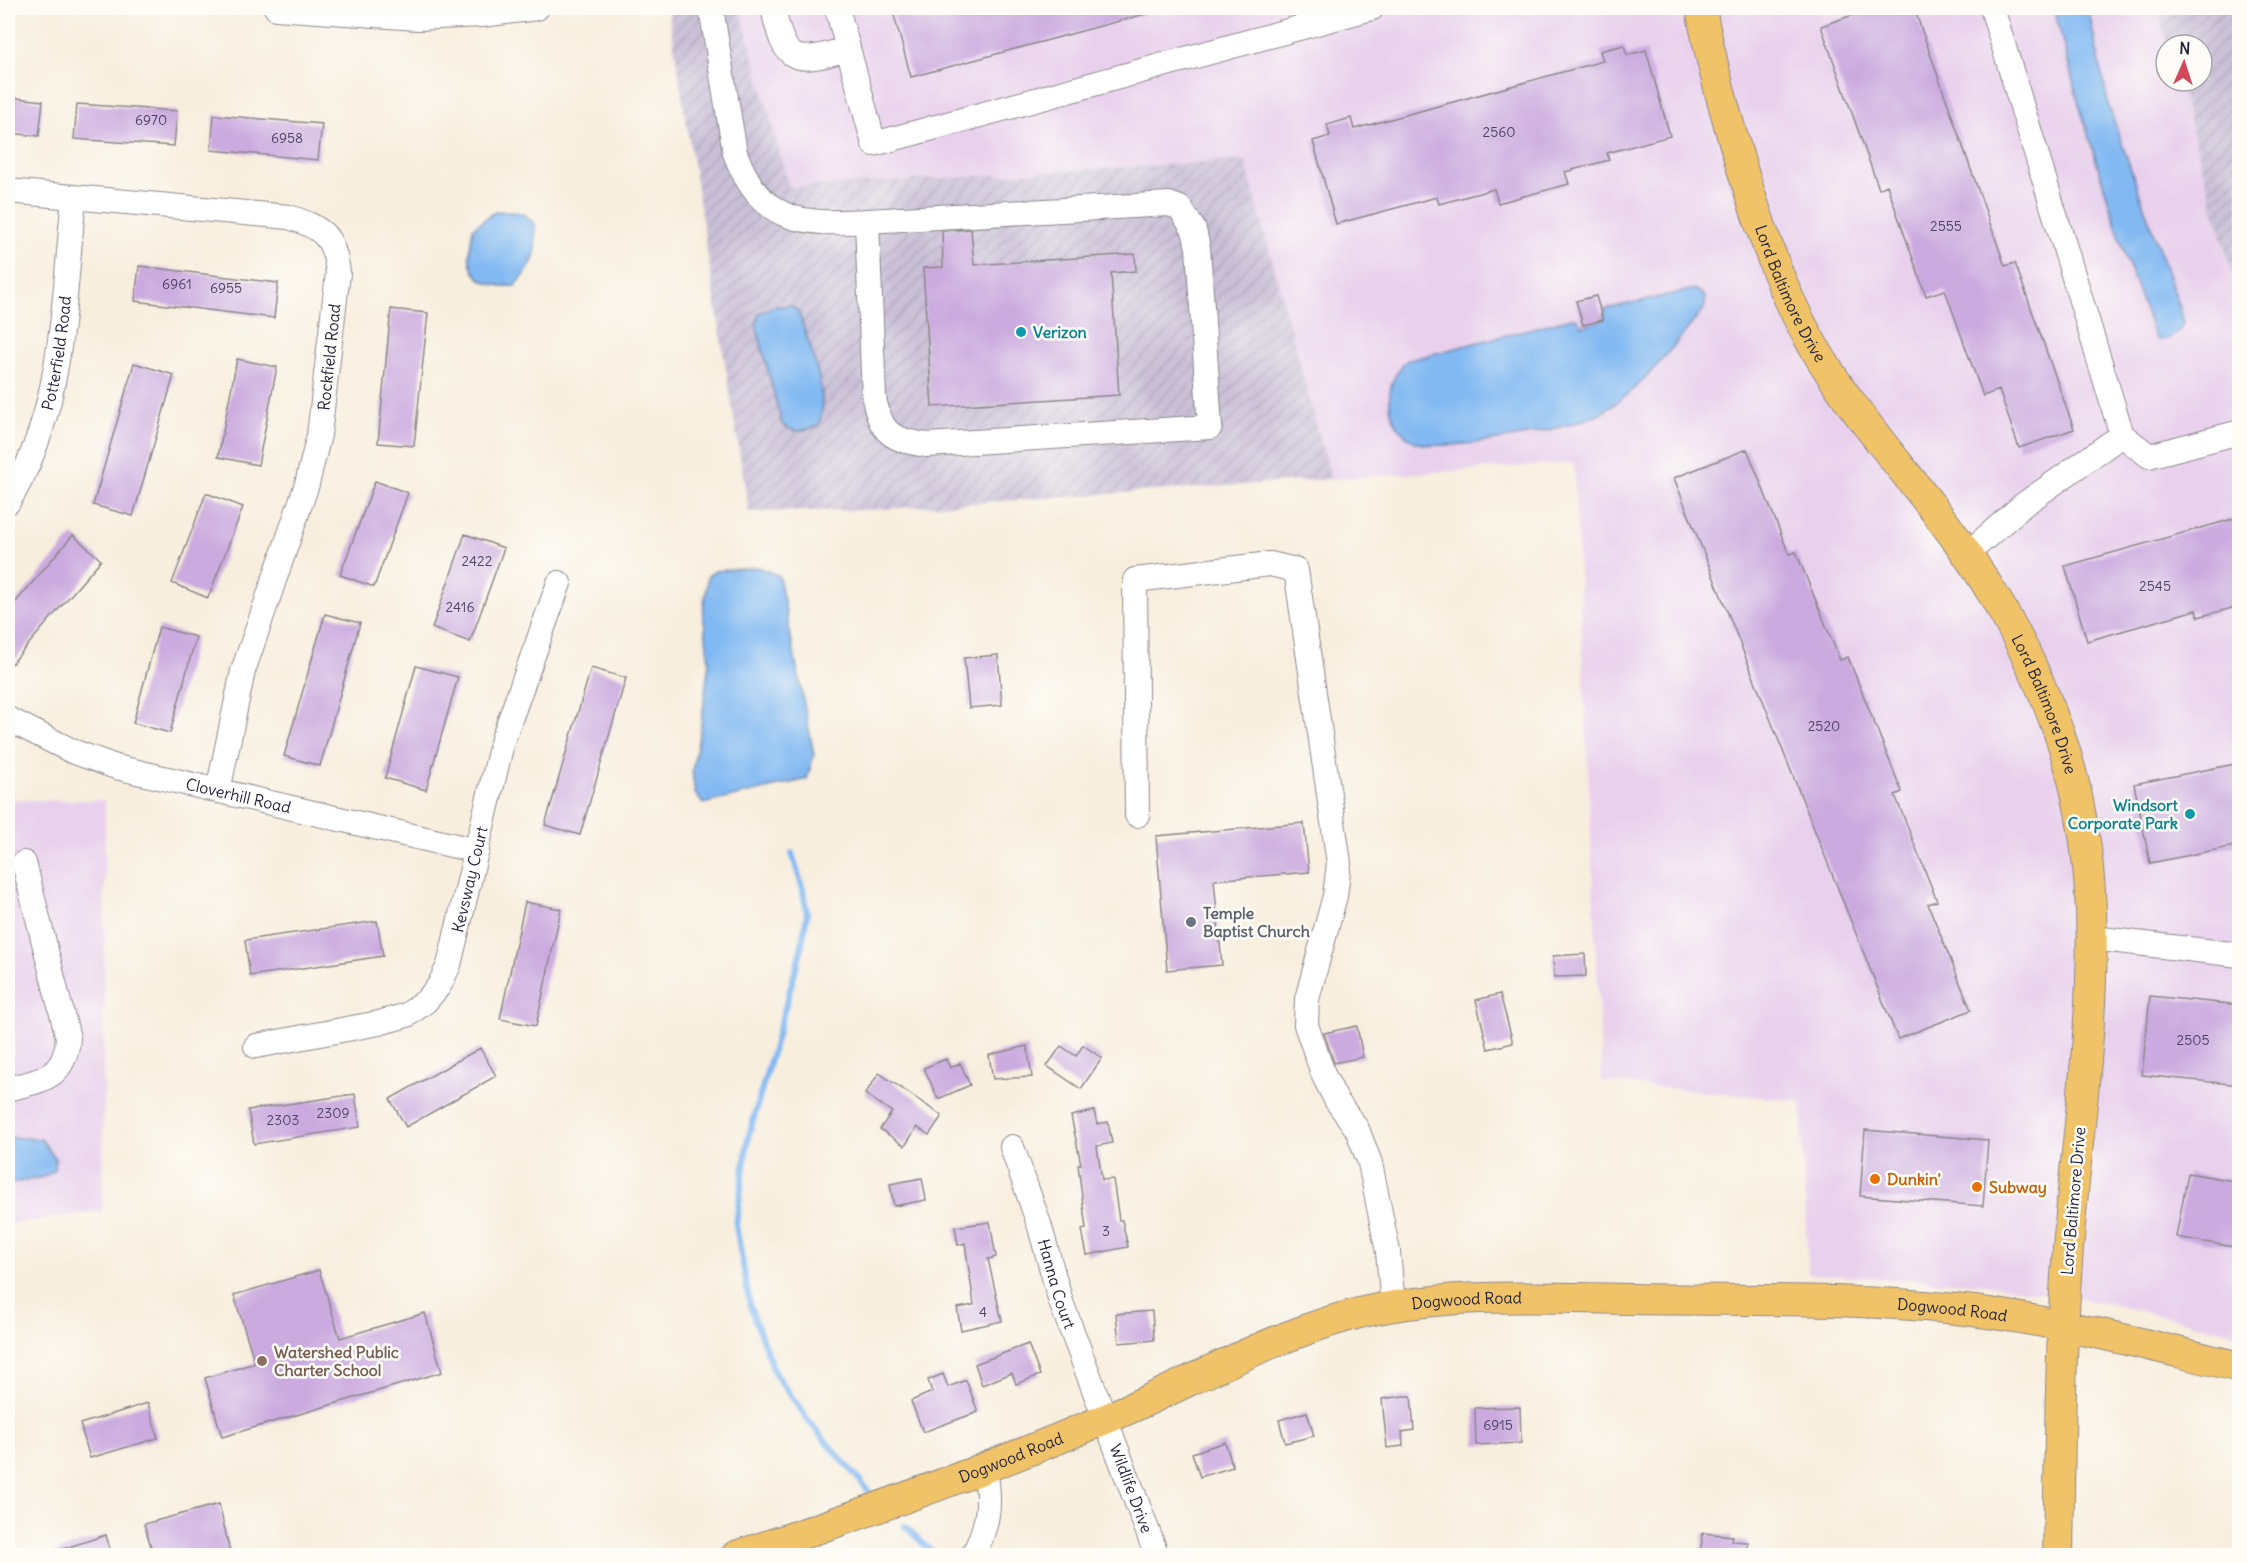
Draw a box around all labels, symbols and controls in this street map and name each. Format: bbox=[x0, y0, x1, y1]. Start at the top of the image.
north arrow bbox=[2154, 33, 2214, 93]
text: N bbox=[2179, 38, 2191, 58]
house number: 6970 bbox=[135, 111, 167, 129]
house number: 2560 bbox=[1482, 123, 1516, 141]
house number: 6958 bbox=[271, 129, 303, 147]
house number: 2555 bbox=[1930, 217, 1962, 235]
street label: Lord Baltimore Drive bbox=[1751, 222, 1831, 366]
house number: 6961 bbox=[162, 275, 192, 293]
house number: 6955 bbox=[210, 279, 242, 297]
street label: Potterfield Road bbox=[37, 295, 75, 413]
street label: Rockfield Road bbox=[313, 303, 345, 411]
place label: Verizon bbox=[1033, 322, 1087, 342]
marker: Verizon bbox=[1014, 325, 1028, 339]
house number: 2422 bbox=[462, 552, 493, 570]
house number: 2545 bbox=[2139, 577, 2171, 595]
house number: 2416 bbox=[445, 598, 475, 616]
street label: Lord Baltimore Drive bbox=[2007, 631, 2081, 776]
house number: 2520 bbox=[1808, 717, 1840, 735]
street label: Cloverhill Road bbox=[184, 774, 293, 817]
place label: Windsort Corporate Park bbox=[2068, 795, 2179, 834]
marker: Windsort Corporate Park bbox=[2183, 807, 2197, 821]
street label: Kevsway Court bbox=[447, 824, 492, 934]
place label: Temple Baptist Church bbox=[1203, 903, 1310, 942]
marker: Temple Baptist Church bbox=[1184, 915, 1198, 929]
house number: 2505 bbox=[2177, 1031, 2209, 1049]
house number: 2309 bbox=[317, 1104, 349, 1122]
house number: 2303 bbox=[267, 1111, 299, 1129]
street label: Lord Baltimore Drive bbox=[2057, 1126, 2089, 1276]
place label: Dunkin' bbox=[1887, 1169, 1941, 1189]
marker: Dunkin' bbox=[1868, 1172, 1882, 1186]
place label: Subway bbox=[1989, 1177, 2047, 1198]
marker: Subway bbox=[1970, 1180, 1984, 1194]
house number: 3 bbox=[1102, 1222, 1110, 1240]
street label: Hanna Court bbox=[1034, 1237, 1080, 1332]
street label: Dogwood Road bbox=[1410, 1287, 1522, 1313]
street label: Dogwood Road bbox=[1896, 1294, 2009, 1326]
house number: 4 bbox=[979, 1303, 987, 1321]
place label: Watershed Public Charter School bbox=[274, 1342, 399, 1380]
marker: Watershed Public Charter School bbox=[255, 1354, 269, 1368]
house number: 6915 bbox=[1483, 1416, 1513, 1434]
street label: Dogwood Road bbox=[956, 1428, 1066, 1487]
street label: Wildlife Drive bbox=[1106, 1441, 1157, 1536]

